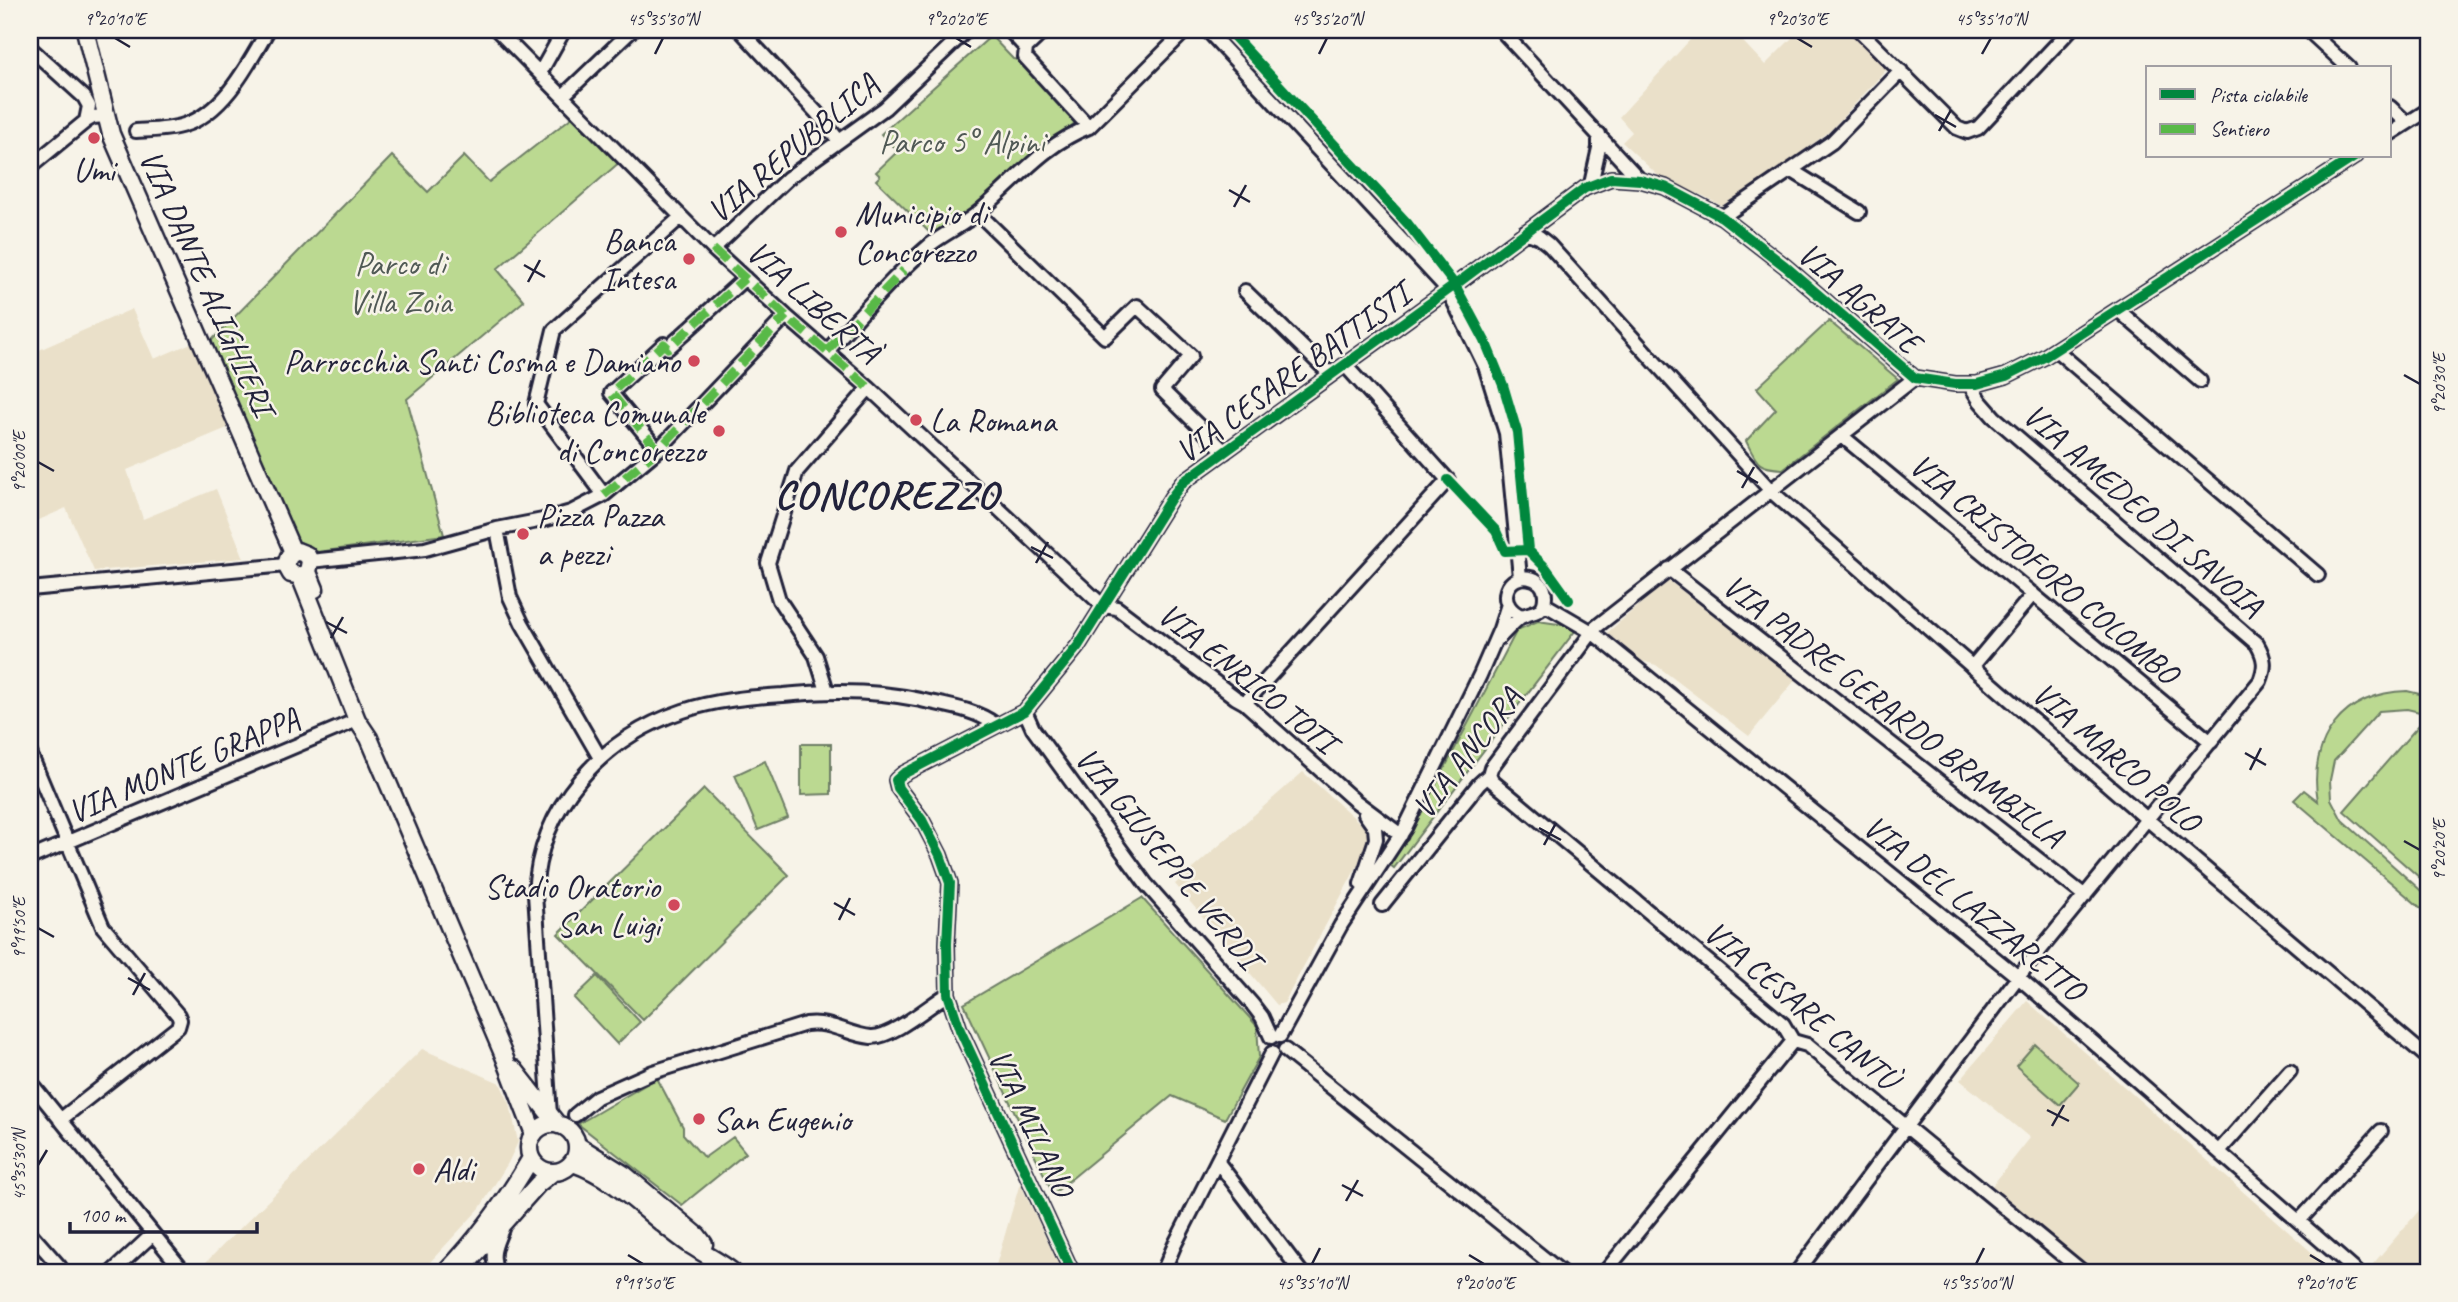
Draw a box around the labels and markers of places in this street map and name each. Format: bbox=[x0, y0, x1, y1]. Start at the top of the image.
marker: Umi bbox=[86, 130, 102, 146]
place label: Umi bbox=[73, 149, 119, 191]
place label: Municipio di Concorezzo bbox=[855, 193, 991, 273]
place label: Banca Intesa bbox=[601, 220, 677, 300]
marker: Municipio di Concorezzo bbox=[833, 224, 849, 240]
marker: Banca Intesa bbox=[681, 251, 697, 267]
place label: Parrocchia Santi Cosma e Damiano bbox=[284, 341, 682, 383]
marker: Parrocchia Santi Cosma e Damiano bbox=[686, 353, 702, 369]
place label: Biblioteca Comunale di Concorezzo bbox=[485, 392, 708, 472]
place label: La Romana bbox=[930, 400, 1058, 442]
marker: La Romana bbox=[908, 412, 924, 428]
marker: Biblioteca Comunale di Concorezzo bbox=[711, 423, 727, 439]
place label: Pizza Pazza a pezzi bbox=[537, 495, 666, 575]
marker: Pizza Pazza a pezzi bbox=[515, 526, 531, 542]
place label: Stadio Oratorio San Luigi bbox=[484, 866, 664, 946]
marker: Stadio Oratorio San Luigi bbox=[666, 897, 682, 913]
place label: San Eugenio bbox=[713, 1099, 854, 1141]
marker: San Eugenio bbox=[691, 1111, 707, 1127]
place label: Aldi bbox=[433, 1149, 478, 1191]
marker: Aldi bbox=[411, 1161, 427, 1177]

